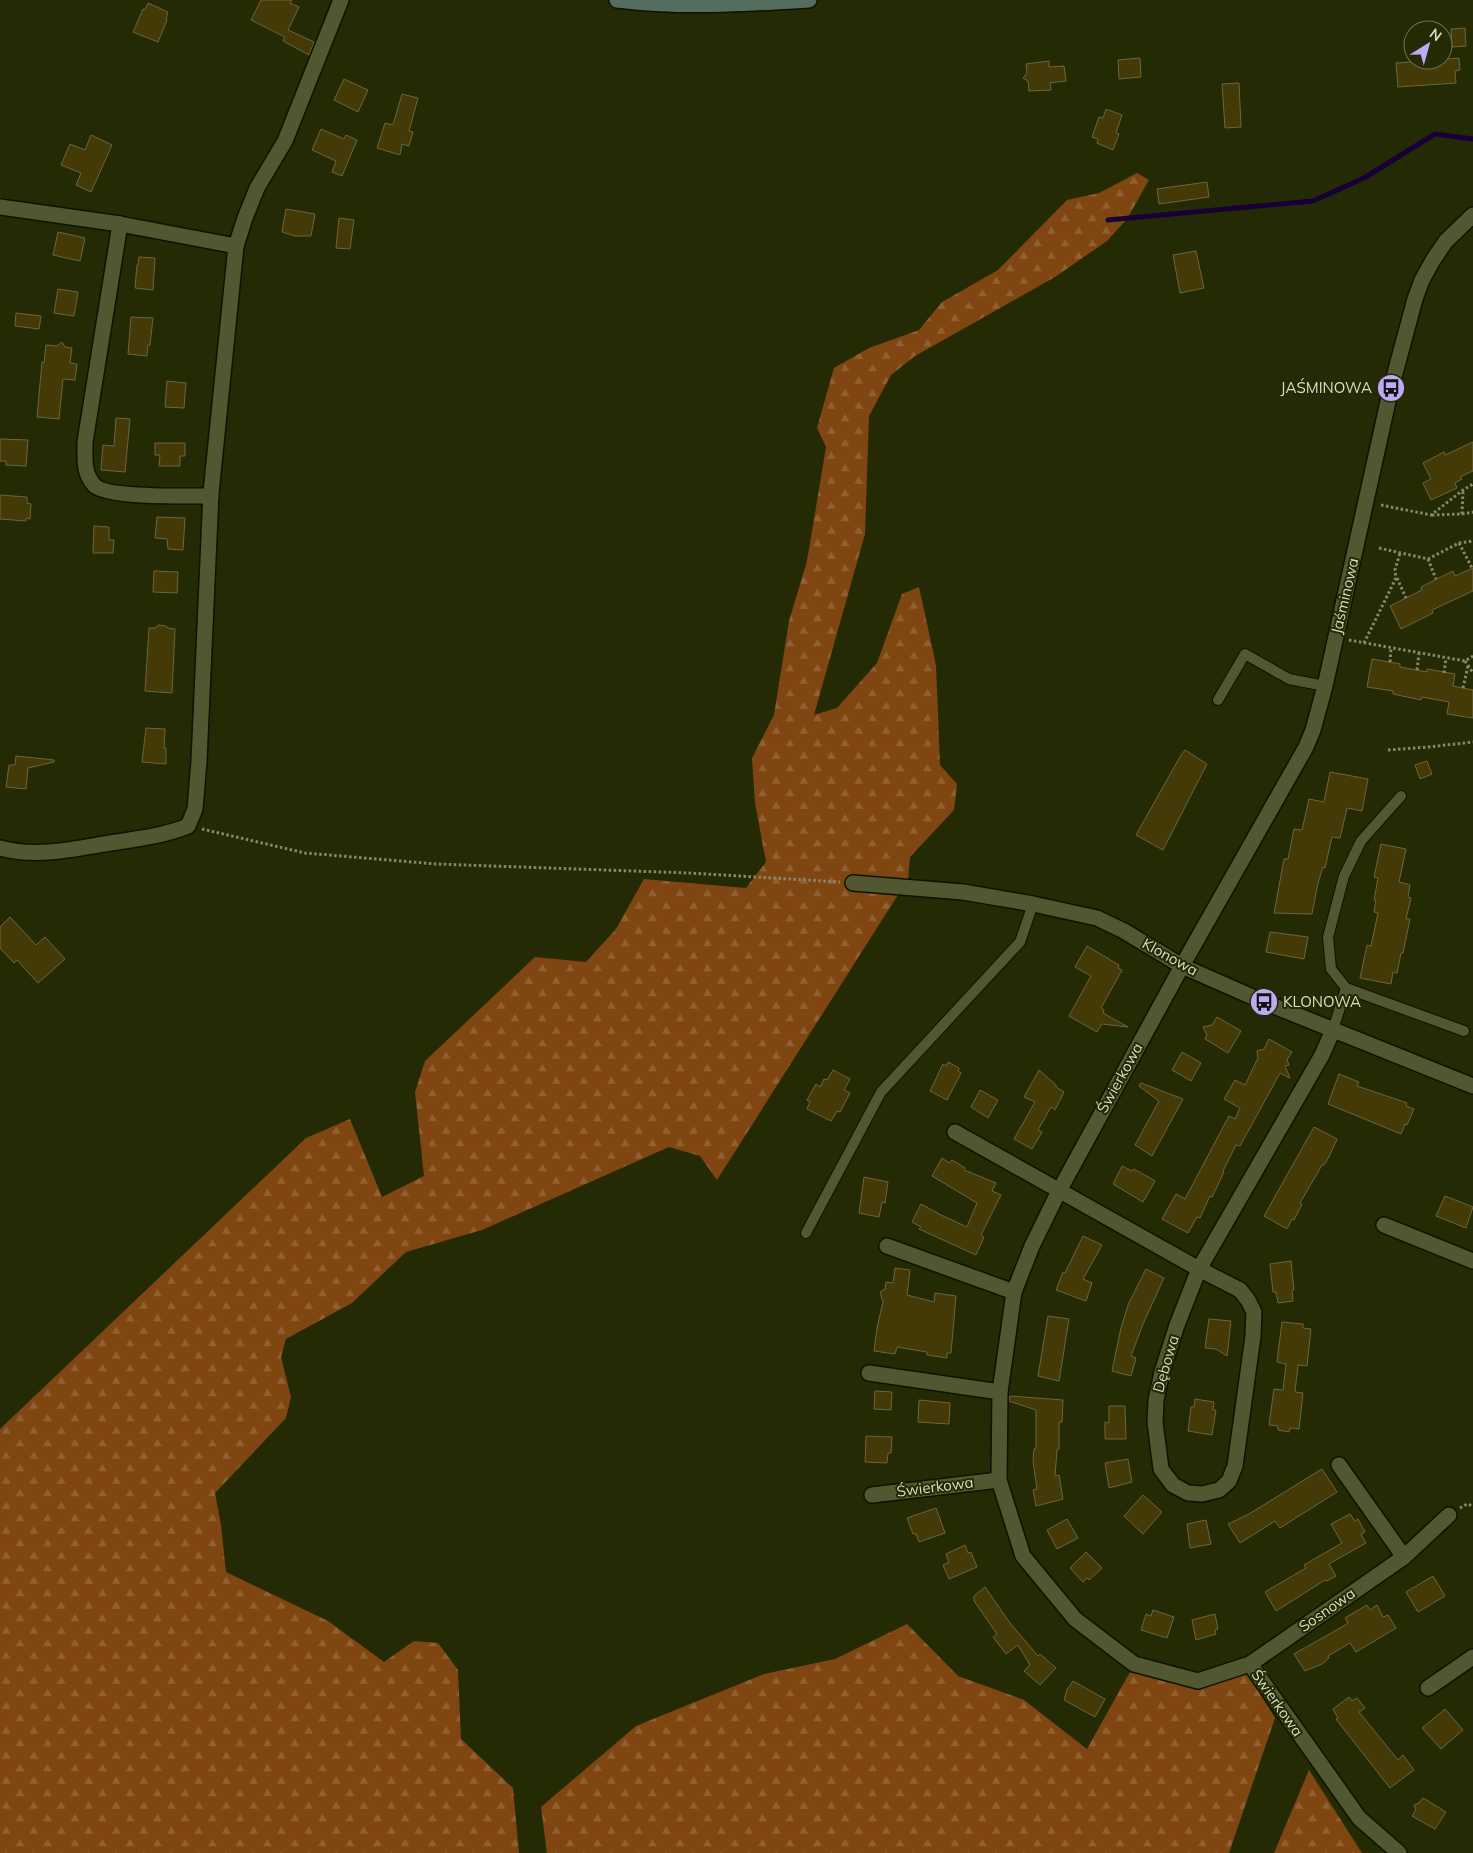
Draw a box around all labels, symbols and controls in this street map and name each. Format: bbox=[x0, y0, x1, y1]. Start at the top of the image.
north arrow bbox=[1403, 20, 1453, 70]
text: N bbox=[1426, 24, 1445, 45]
bus stop icon: JAŚMINOWA bbox=[1376, 373, 1406, 403]
place label: JAŚMINOWA bbox=[1281, 378, 1372, 397]
street label: Jaśminowa bbox=[1327, 556, 1362, 636]
street label: Klonowa bbox=[1139, 934, 1201, 980]
bus stop icon: KLONOWA bbox=[1249, 987, 1279, 1017]
place label: KLONOWA bbox=[1283, 992, 1361, 1011]
street label: Świerkowa bbox=[1093, 1039, 1147, 1116]
street label: Dębowa bbox=[1148, 1333, 1183, 1395]
street label: Świerkowa bbox=[895, 1472, 974, 1501]
street label: Sosnowa bbox=[1295, 1583, 1359, 1636]
street label: Świerkowa bbox=[1247, 1666, 1307, 1740]

